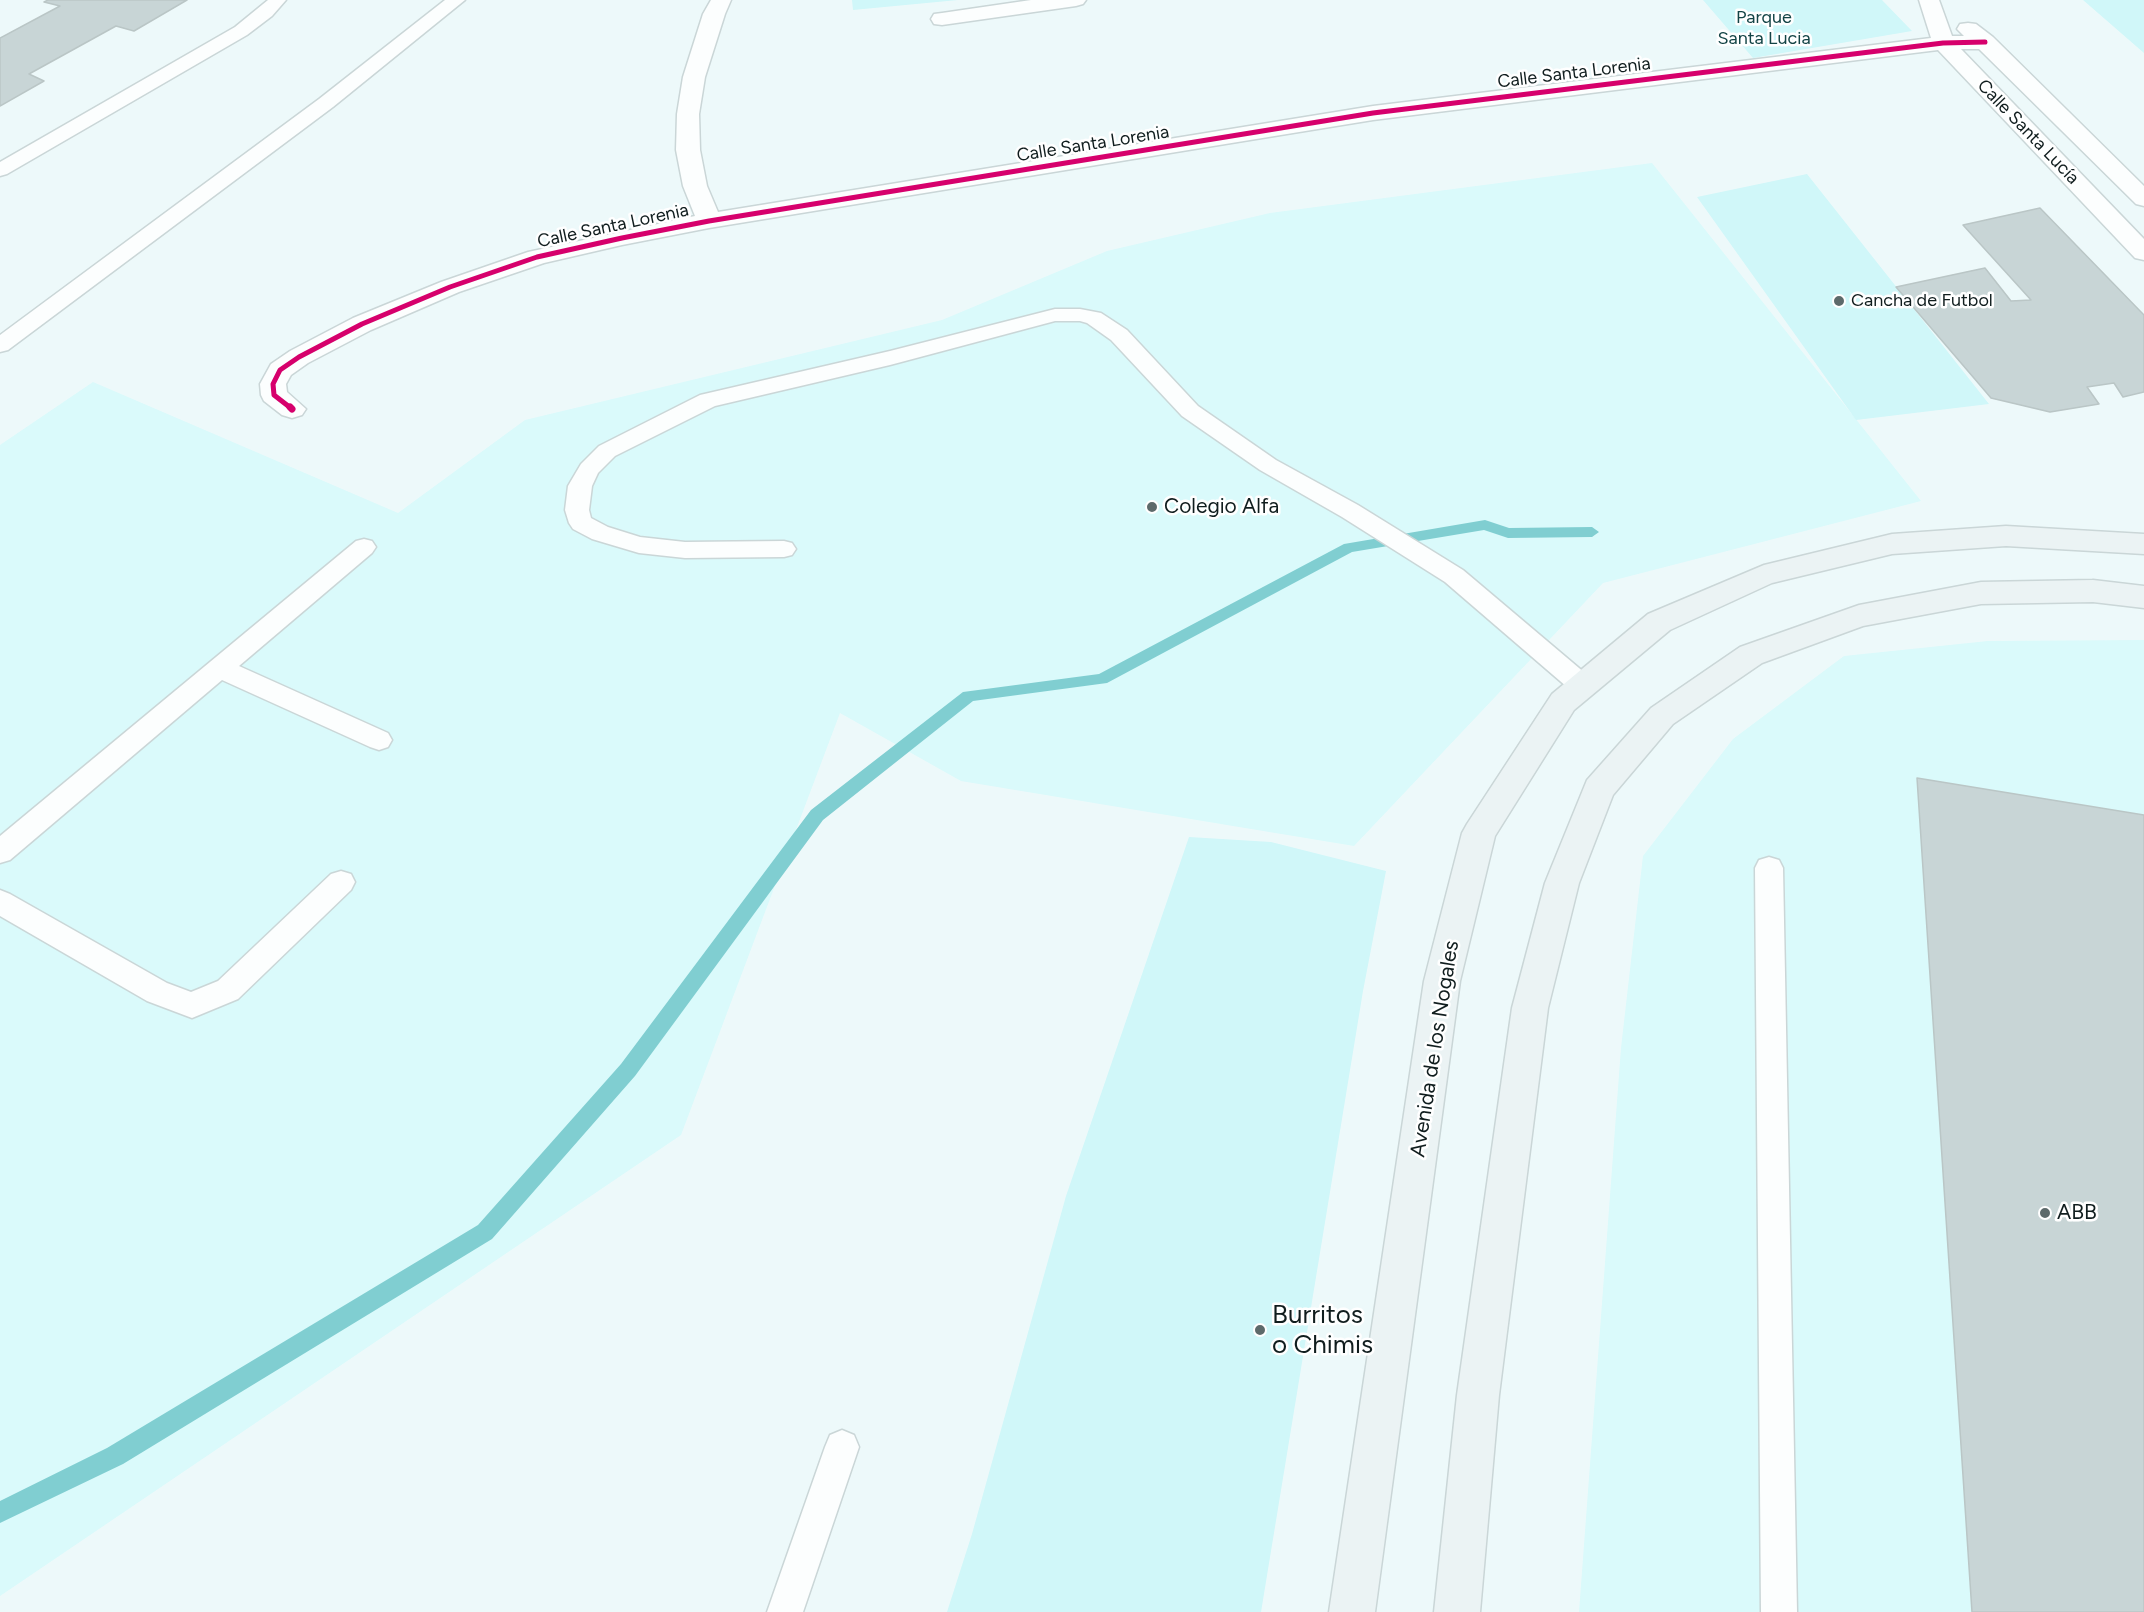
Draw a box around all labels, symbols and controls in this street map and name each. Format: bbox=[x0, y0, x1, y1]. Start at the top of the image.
park label: Parque Santa Lucia bbox=[1717, 7, 1811, 50]
street label: Calle Santa Lorenia bbox=[1496, 53, 1652, 93]
street label: Calle Santa Lucía bbox=[1972, 75, 2084, 189]
street label: Calle Santa Lorenia bbox=[1015, 121, 1171, 167]
street label: Calle Santa Lorenia bbox=[535, 199, 691, 253]
place label: Cancha de Futbol bbox=[1851, 290, 1993, 312]
marker: Cancha de Futbol bbox=[1832, 294, 1846, 308]
place label: Colegio Alfa bbox=[1164, 494, 1279, 520]
marker: Colegio Alfa bbox=[1145, 500, 1159, 514]
street label: Avenida de los Nogales bbox=[1405, 939, 1465, 1159]
place label: ABB bbox=[2057, 1200, 2097, 1226]
marker: ABB bbox=[2038, 1206, 2052, 1220]
place label: Burritos o Chimis bbox=[1272, 1299, 1373, 1360]
marker: Burritos o Chimis bbox=[1253, 1323, 1267, 1337]

